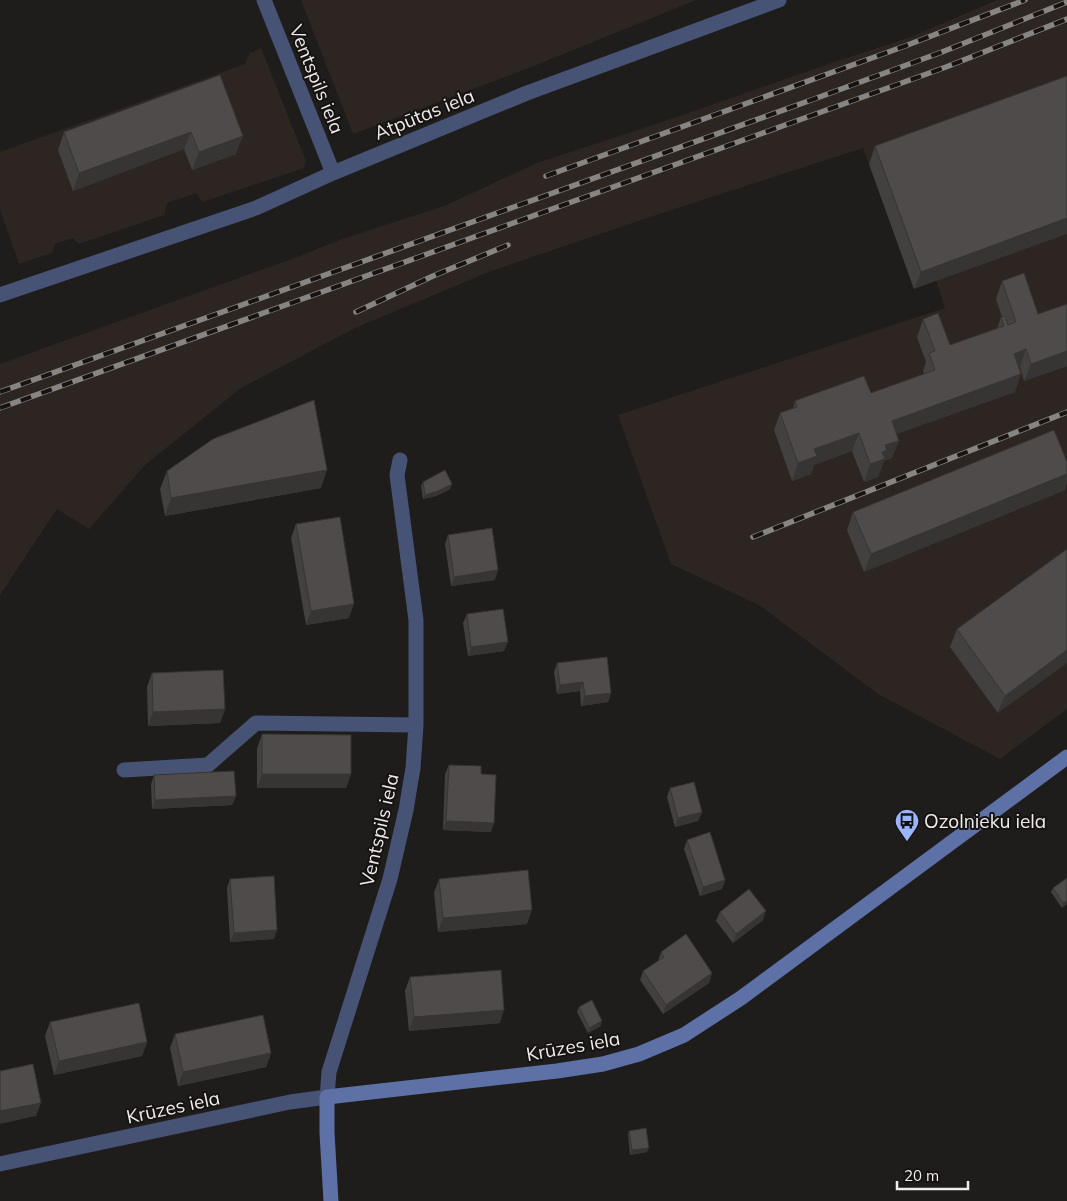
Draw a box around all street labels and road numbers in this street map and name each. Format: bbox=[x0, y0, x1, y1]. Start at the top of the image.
street label: Ventspils iela bbox=[284, 21, 350, 137]
street label: Atpūtas iela bbox=[370, 83, 478, 145]
street label: Ventspils iela bbox=[354, 771, 404, 889]
street label: Krūzes iela bbox=[524, 1026, 622, 1066]
street label: Krūzes iela bbox=[124, 1085, 222, 1129]

